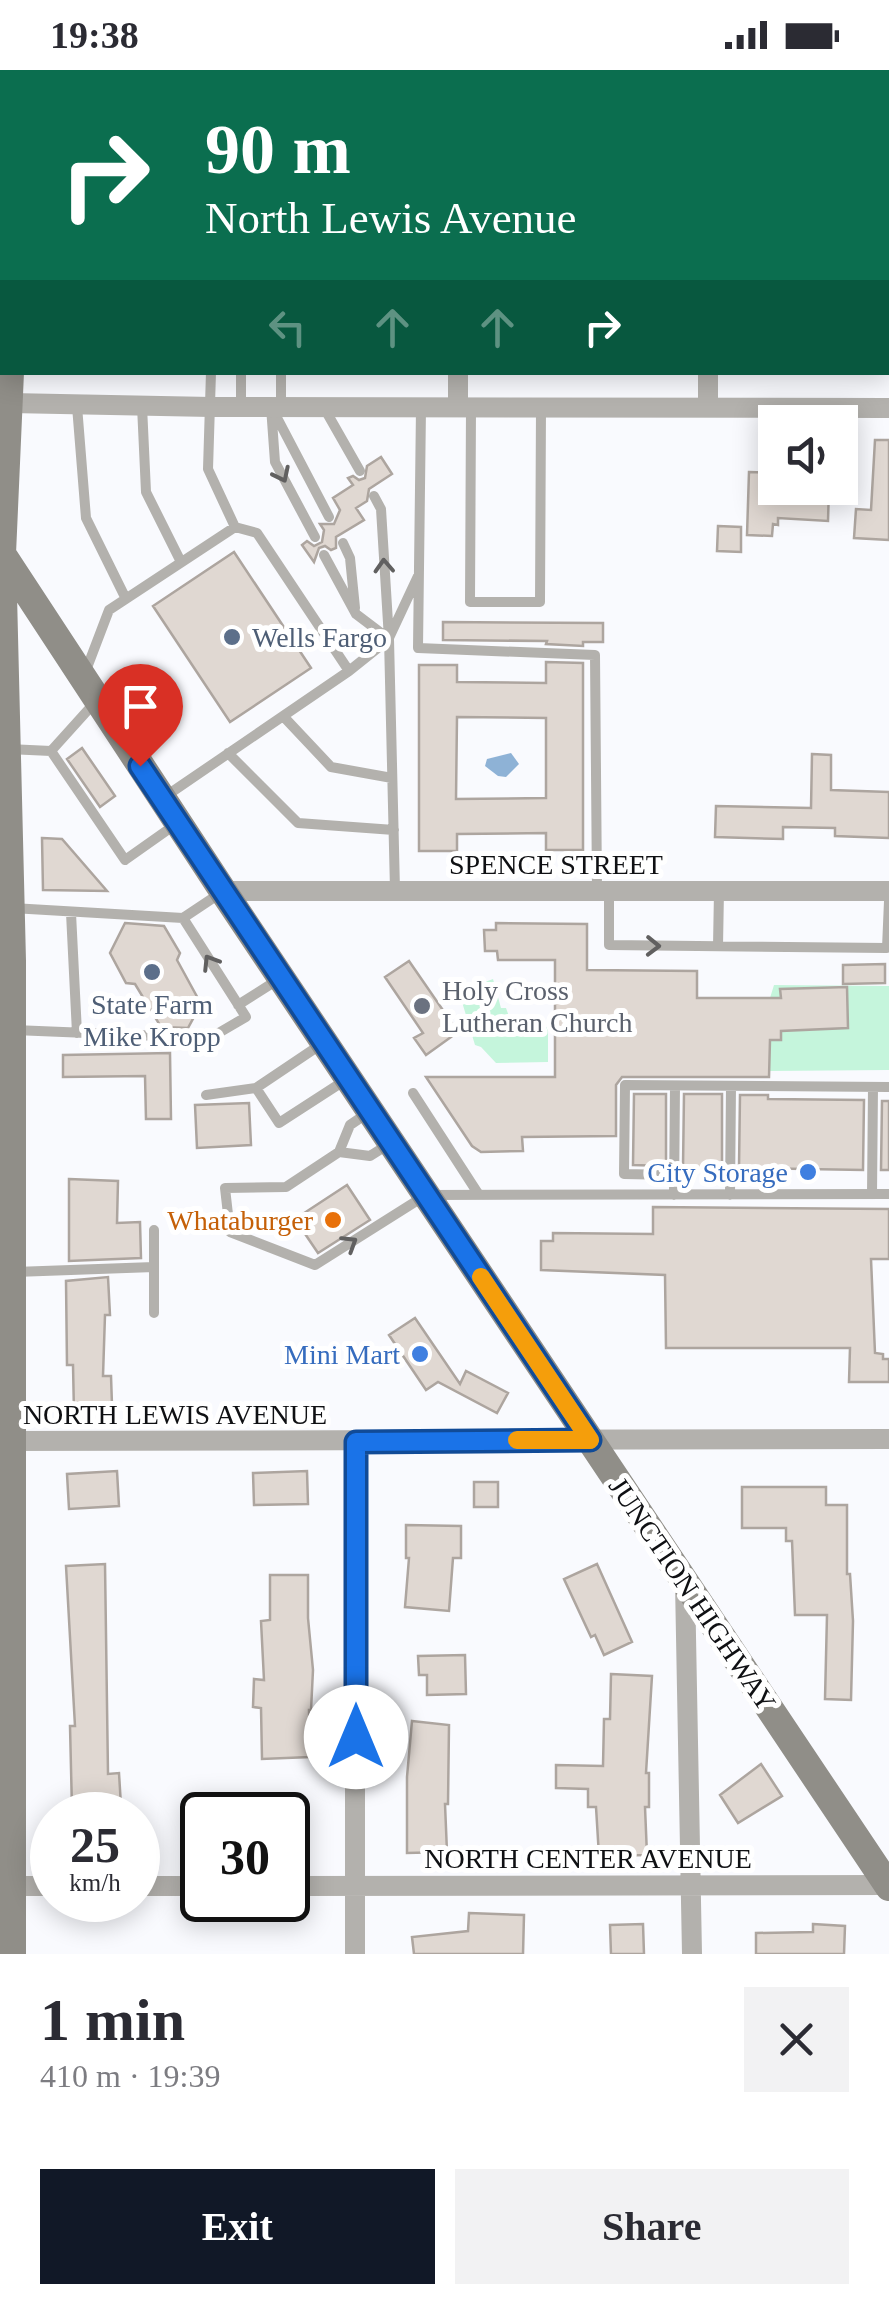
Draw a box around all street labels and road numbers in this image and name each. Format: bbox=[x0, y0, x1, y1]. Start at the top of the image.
street label: SPENCE STREET bbox=[449, 849, 663, 880]
street label: NORTH LEWIS AVENUE bbox=[23, 1399, 327, 1430]
street label: JUNCTION HIGHWAY bbox=[603, 1472, 782, 1717]
street label: NORTH CENTER AVENUE bbox=[424, 1843, 752, 1874]

